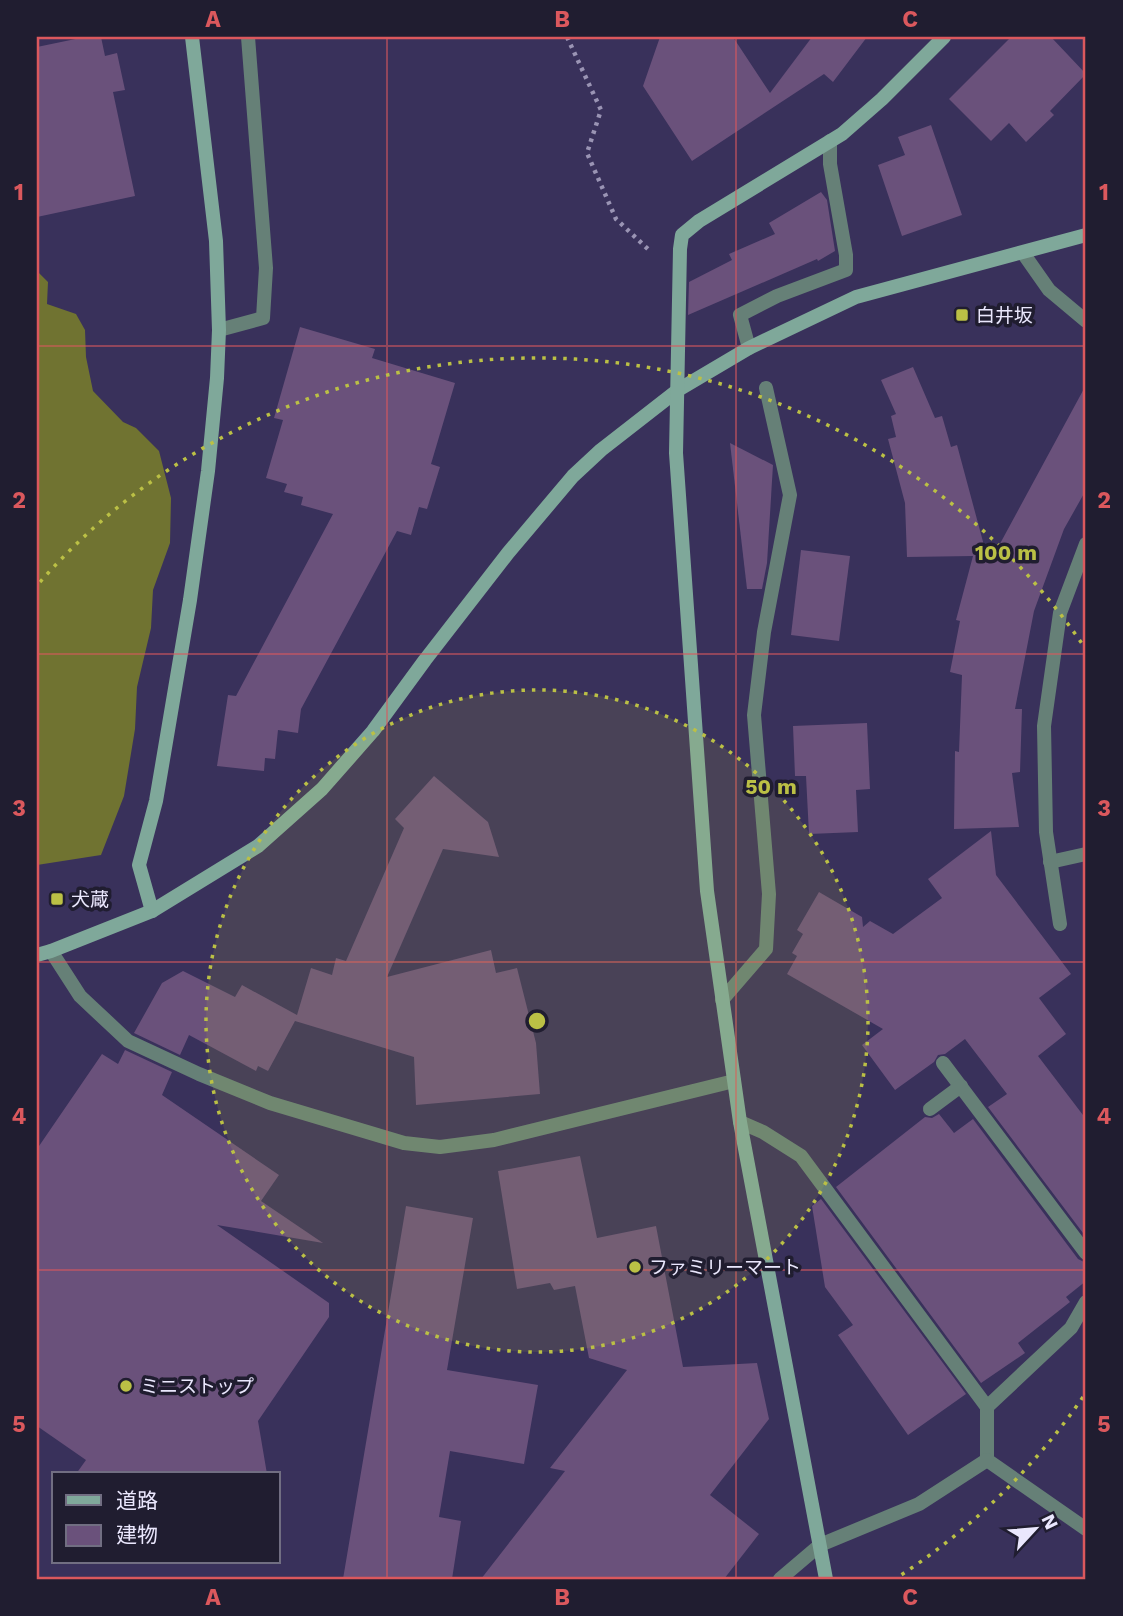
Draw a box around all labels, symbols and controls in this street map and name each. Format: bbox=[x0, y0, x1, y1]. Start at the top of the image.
text: A bbox=[205, 6, 221, 33]
text: B bbox=[554, 6, 570, 33]
text: C bbox=[902, 6, 918, 33]
text: 1 bbox=[14, 179, 24, 206]
text: 1 bbox=[1099, 179, 1109, 206]
place label: 白井坂 bbox=[976, 304, 1033, 327]
marker: 白井坂 bbox=[954, 307, 970, 323]
text: 2 bbox=[12, 487, 26, 514]
text: 2 bbox=[1097, 487, 1111, 514]
text: 100 m bbox=[975, 540, 1037, 565]
text: 50 m bbox=[745, 774, 797, 799]
text: 3 bbox=[12, 795, 26, 822]
text: 3 bbox=[1097, 795, 1111, 822]
place label: 犬蔵 bbox=[71, 888, 109, 911]
marker: 犬蔵 bbox=[49, 891, 65, 907]
centre of rings bbox=[525, 1009, 549, 1033]
text: 4 bbox=[12, 1103, 27, 1130]
text: 4 bbox=[1097, 1103, 1112, 1130]
place label: ファミリーマート bbox=[649, 1256, 801, 1279]
marker: ファミリーマート bbox=[627, 1259, 643, 1275]
place label: ミニストップ bbox=[140, 1375, 254, 1398]
marker: ミニストップ bbox=[118, 1378, 134, 1394]
text: 5 bbox=[12, 1411, 26, 1438]
text: 5 bbox=[1097, 1411, 1111, 1438]
legend bbox=[52, 1472, 280, 1564]
text: 道路 bbox=[116, 1488, 158, 1513]
north arrow bbox=[1000, 1494, 1070, 1564]
text: N bbox=[1036, 1510, 1063, 1533]
text: 建物 bbox=[116, 1522, 158, 1547]
text: A bbox=[205, 1584, 221, 1611]
text: B bbox=[554, 1584, 570, 1611]
text: C bbox=[902, 1584, 918, 1611]

